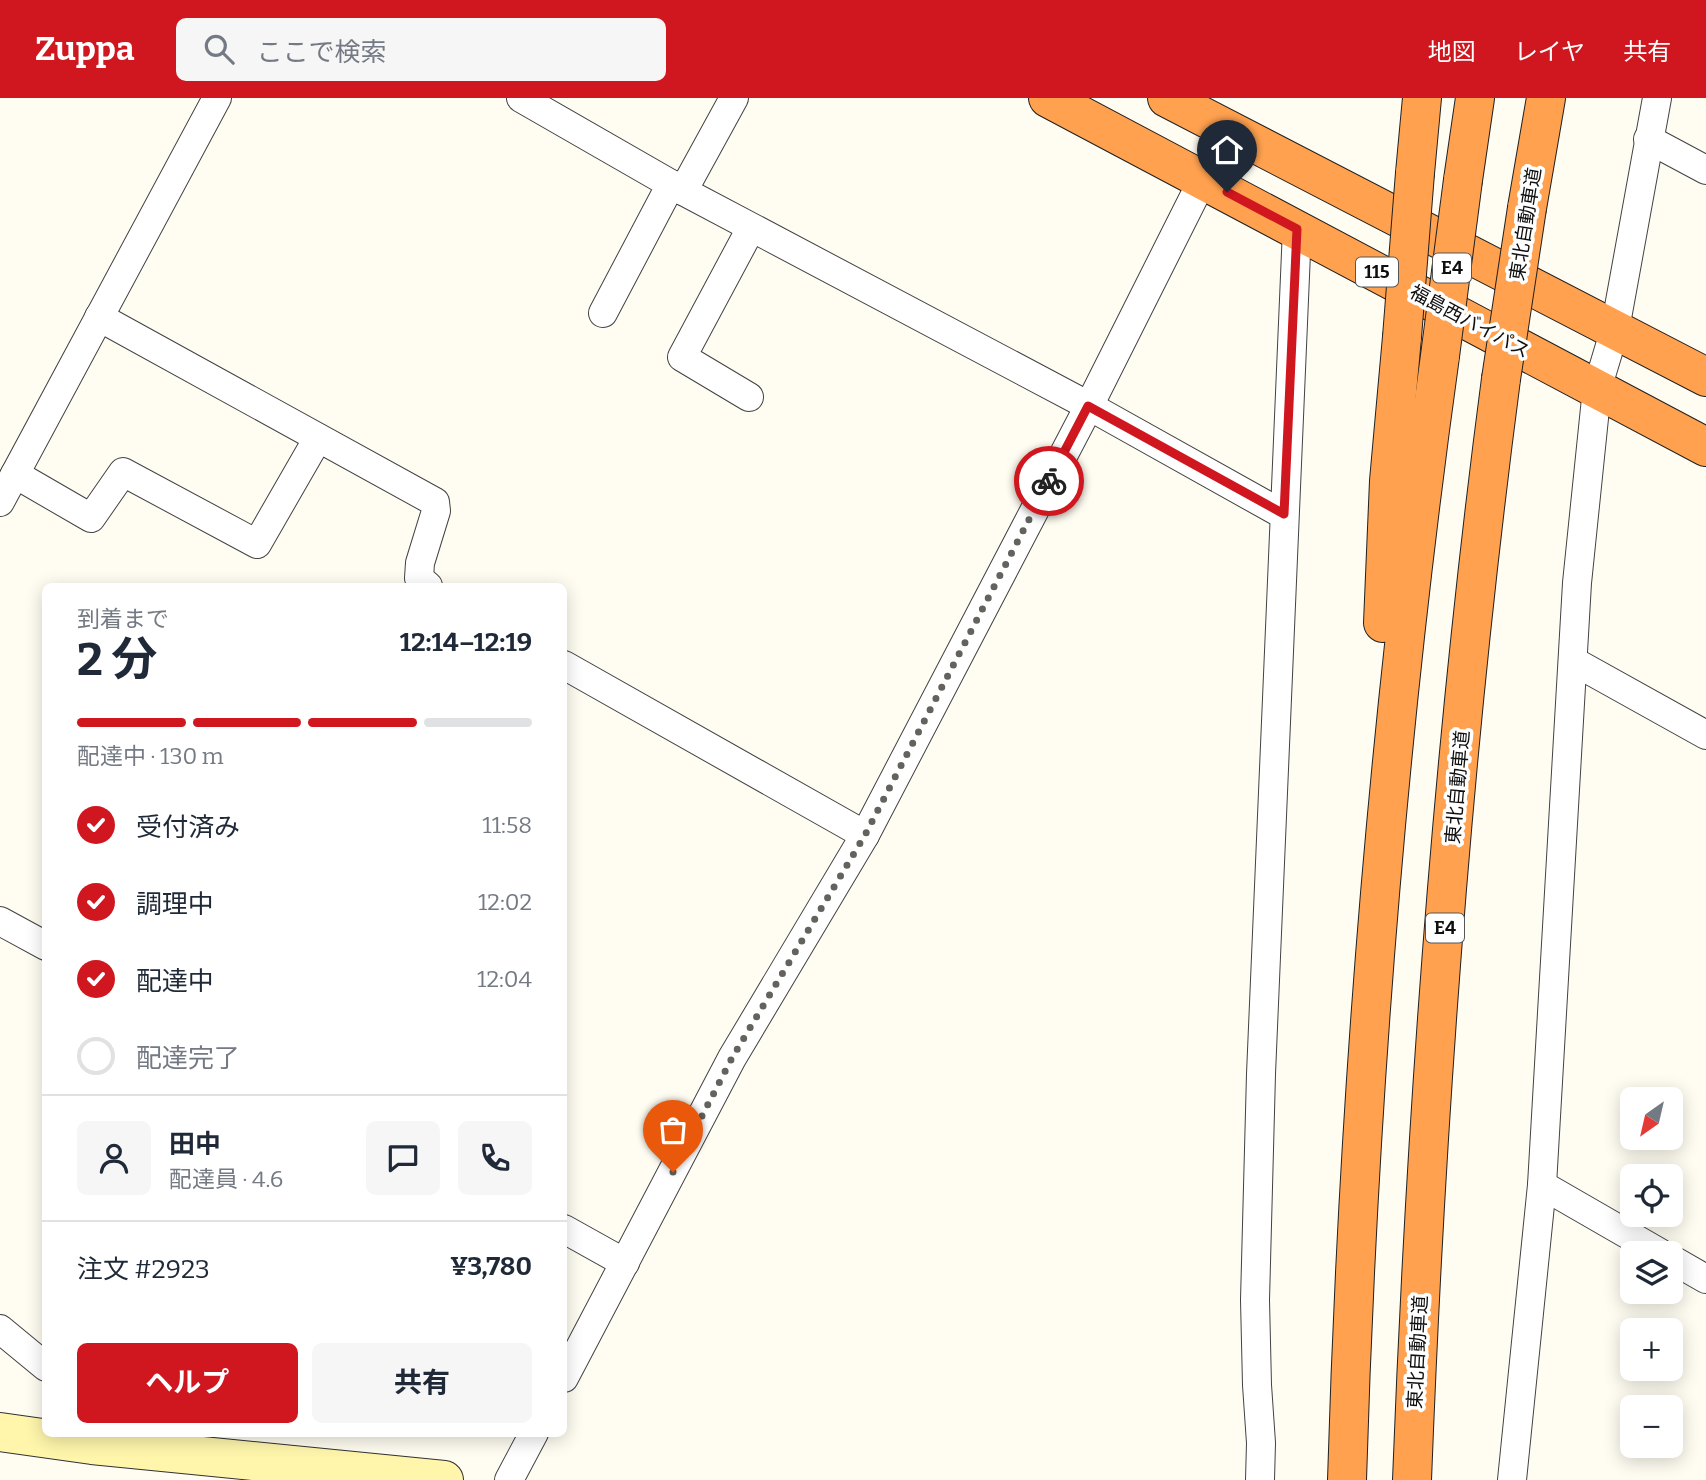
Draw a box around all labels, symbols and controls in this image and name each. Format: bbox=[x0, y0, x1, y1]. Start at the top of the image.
search box bbox=[176, 18, 666, 81]
text: Zuppa bbox=[35, 29, 134, 69]
icon: search bbox=[200, 30, 238, 68]
text: ここで検索 bbox=[256, 37, 386, 68]
text: 地図 bbox=[1428, 38, 1476, 66]
text: レイヤ bbox=[1514, 38, 1585, 66]
text: 共有 bbox=[1623, 38, 1671, 66]
pin bbox=[1197, 120, 1257, 192]
icon: home bbox=[1208, 131, 1246, 169]
street label: 東北自動車道 bbox=[1505, 166, 1546, 282]
road number: E4 bbox=[1433, 253, 1471, 282]
road number: 115 bbox=[1356, 258, 1398, 286]
street label: 福島西バイパス bbox=[1406, 280, 1534, 363]
courier bbox=[1014, 446, 1084, 516]
icon: bike bbox=[1030, 462, 1068, 500]
text: 到着まで bbox=[77, 605, 169, 633]
text: 12:14–12:19 bbox=[400, 627, 532, 658]
text: 2 分 bbox=[77, 632, 157, 687]
street label: 東北自動車道 bbox=[1441, 729, 1474, 845]
text: 配達中 · 130 m bbox=[77, 742, 224, 770]
icon: check bbox=[77, 806, 115, 844]
text: 11:58 bbox=[482, 811, 532, 839]
text: 受付済み bbox=[136, 812, 240, 843]
icon: check bbox=[77, 883, 115, 921]
text: 12:02 bbox=[478, 888, 532, 916]
text: 調理中 bbox=[136, 889, 214, 920]
road number: E4 bbox=[1426, 914, 1464, 942]
icon: check bbox=[77, 960, 115, 998]
text: 12:04 bbox=[477, 965, 532, 993]
text: 配達中 bbox=[136, 966, 214, 997]
text: 配達完了 bbox=[136, 1043, 240, 1074]
north arrow bbox=[1620, 1087, 1684, 1150]
map controls bbox=[1620, 1087, 1683, 1458]
pin bbox=[643, 1100, 703, 1172]
icon: bag bbox=[654, 1111, 692, 1149]
button: person bbox=[77, 1121, 151, 1195]
button: chat bbox=[366, 1121, 440, 1195]
button: phone bbox=[458, 1121, 532, 1195]
text: 田中 bbox=[169, 1129, 221, 1160]
button: locate bbox=[1620, 1164, 1683, 1227]
text: 配達員 · 4.6 bbox=[169, 1165, 283, 1193]
button: layers bbox=[1620, 1241, 1683, 1304]
text: ¥3,780 bbox=[450, 1251, 532, 1282]
text: 注文 #2923 bbox=[77, 1254, 210, 1285]
street label: 東北自動車道 bbox=[1403, 1294, 1432, 1410]
button: + bbox=[1620, 1318, 1683, 1381]
button: ヘルプ bbox=[77, 1343, 298, 1423]
button: 共有 bbox=[312, 1343, 532, 1423]
button: − bbox=[1620, 1395, 1683, 1458]

